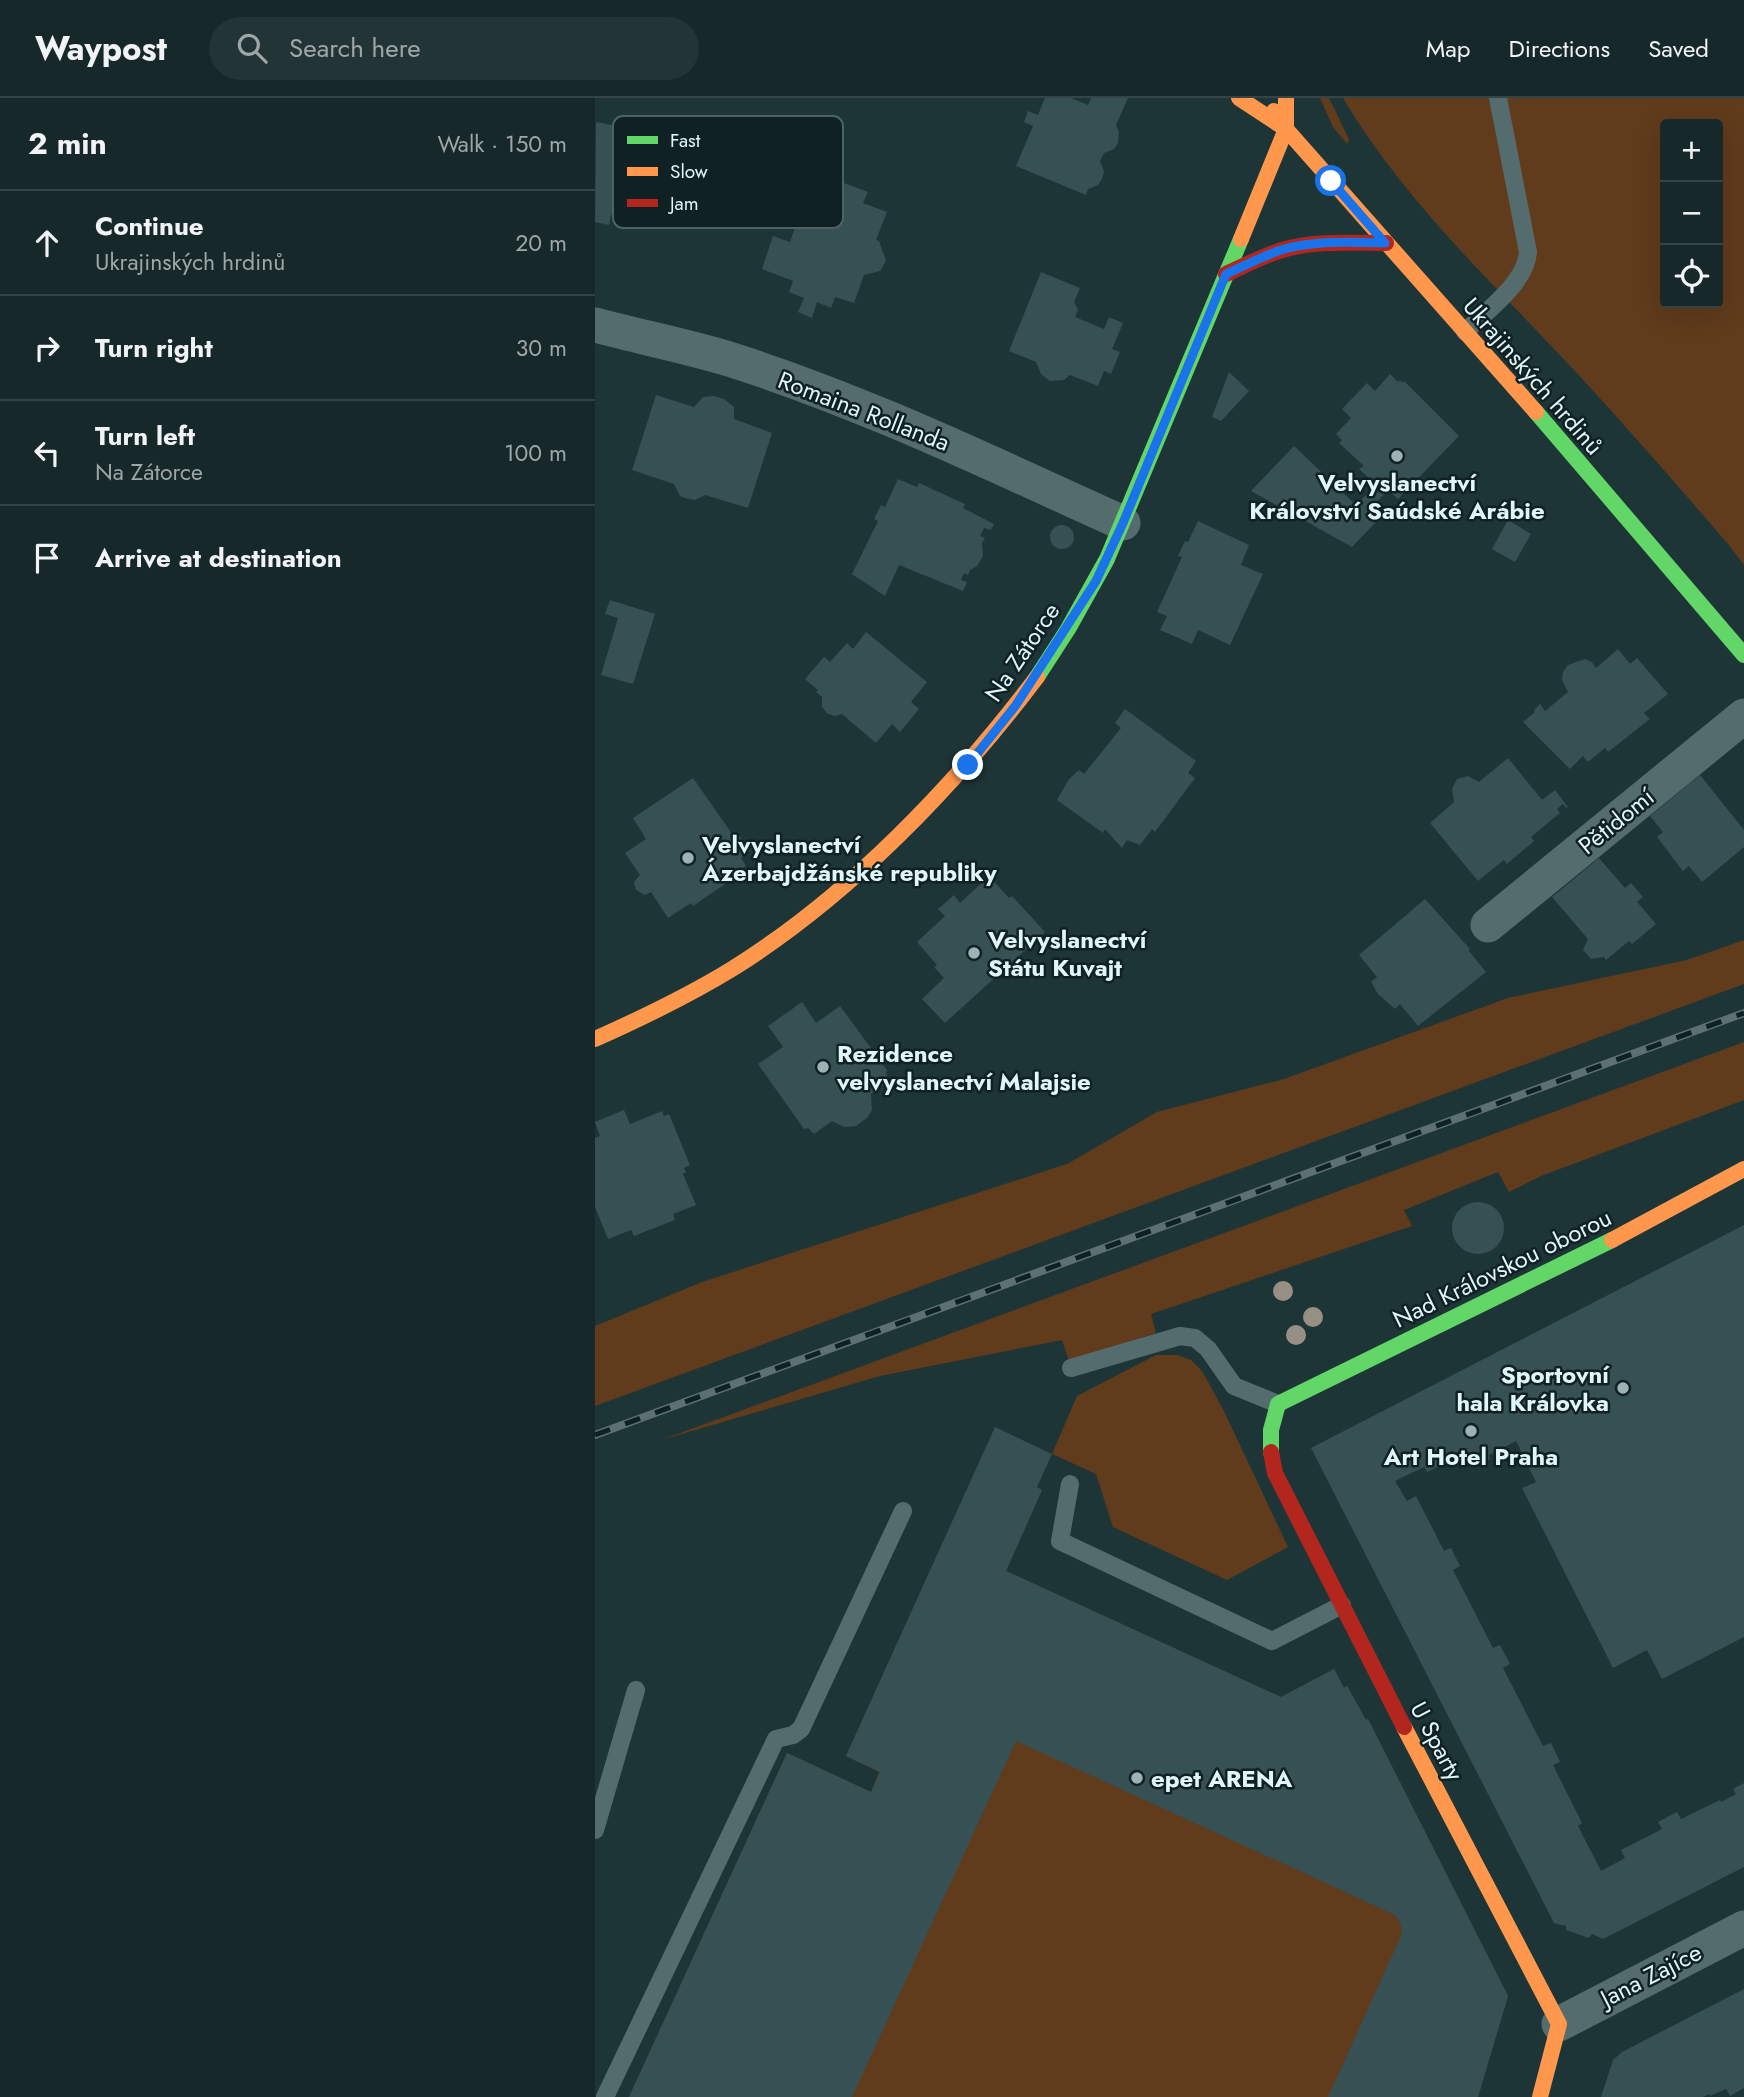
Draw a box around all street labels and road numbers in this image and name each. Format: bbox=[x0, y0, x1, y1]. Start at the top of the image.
street label: Ukrajinských hrdinů bbox=[1455, 290, 1611, 462]
street label: Romaina Rollanda bbox=[773, 362, 955, 460]
street label: Na Zátorce bbox=[976, 596, 1068, 708]
street label: Pětidomí bbox=[1571, 779, 1662, 862]
street label: Nad Královskou oborou bbox=[1387, 1200, 1617, 1336]
street label: U Sparty bbox=[1402, 1695, 1473, 1787]
street label: Jana Zajíce bbox=[1592, 1935, 1708, 2017]

